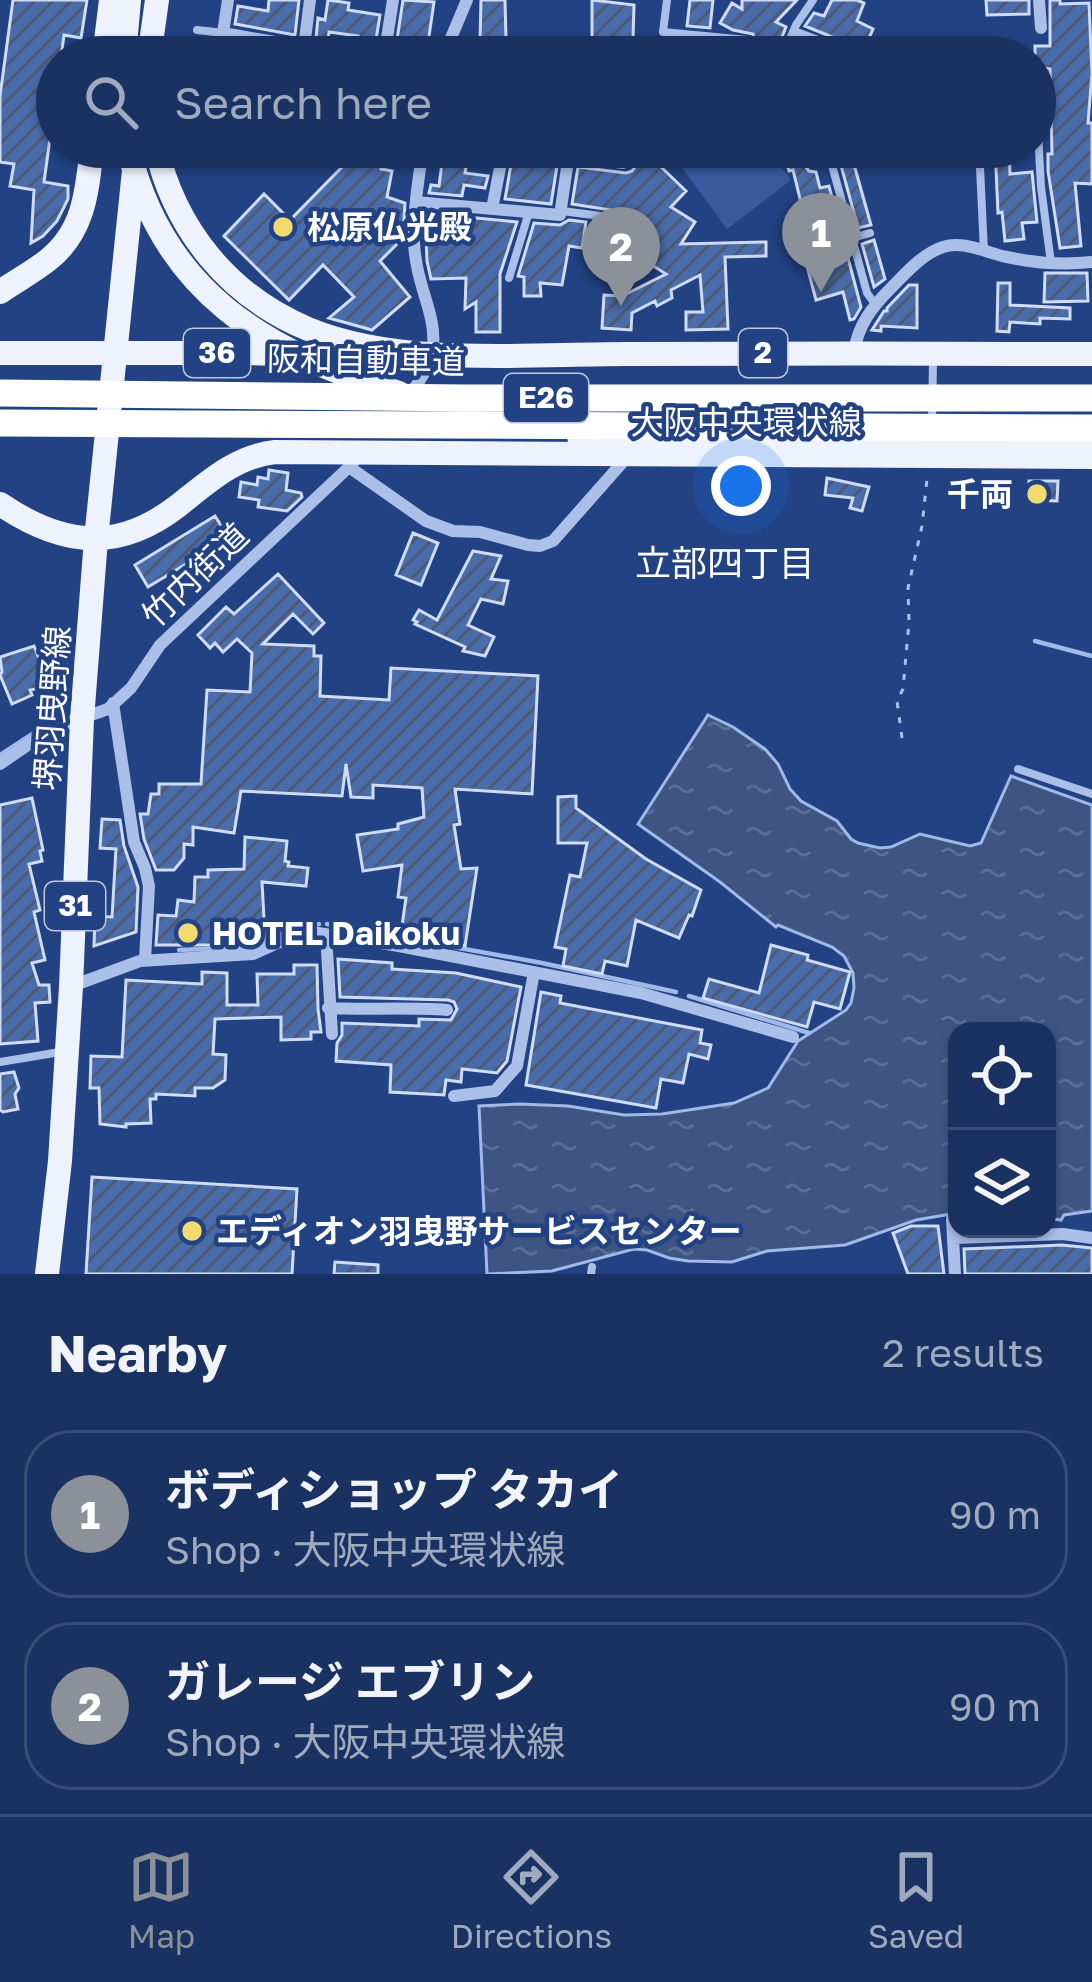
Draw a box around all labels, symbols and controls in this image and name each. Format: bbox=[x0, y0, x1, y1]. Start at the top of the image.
search box bbox=[36, 36, 1056, 168]
icon: search bbox=[78, 69, 144, 135]
text: Search here bbox=[174, 75, 432, 129]
pin: 1 bbox=[782, 193, 860, 292]
place label: 松原仏光殿 bbox=[307, 207, 472, 246]
pin: 2 bbox=[582, 207, 660, 306]
marker: 松原仏光殿 bbox=[270, 214, 296, 240]
road number: 36 bbox=[184, 329, 250, 377]
road number: 2 bbox=[739, 329, 787, 377]
street label: 阪和自動車道 bbox=[267, 338, 465, 381]
road number: E26 bbox=[504, 374, 588, 422]
street label: 大阪中央環状線 bbox=[631, 402, 862, 441]
your location bbox=[711, 456, 771, 516]
place label: 千両 bbox=[947, 474, 1013, 513]
marker: 千両 bbox=[1024, 481, 1050, 507]
street label: 竹内街道 bbox=[134, 515, 256, 635]
district label: 立部四丁目 bbox=[635, 541, 815, 584]
street label: 堺羽曳野線 bbox=[26, 624, 77, 792]
road number: 31 bbox=[45, 882, 105, 930]
place label: HOTEL Daikoku bbox=[212, 913, 460, 952]
marker: HOTEL Daikoku bbox=[175, 920, 201, 946]
map controls bbox=[948, 1022, 1056, 1238]
button: locate bbox=[948, 1022, 1056, 1130]
button: layers bbox=[948, 1130, 1056, 1238]
place label: エディオン羽曳野サービスセンター bbox=[216, 1211, 742, 1250]
marker: エディオン羽曳野サービスセンター bbox=[179, 1218, 205, 1244]
text: Nearby bbox=[48, 1322, 227, 1383]
text: 2 results bbox=[882, 1329, 1044, 1376]
text: ボディショップ タカイ bbox=[165, 1462, 623, 1516]
text: 1 bbox=[80, 1491, 100, 1538]
text: 90 m bbox=[949, 1491, 1041, 1538]
text: Shop · 大阪中央環状線 bbox=[165, 1526, 566, 1573]
text: ガレージ エブリン bbox=[165, 1654, 535, 1708]
text: 2 bbox=[78, 1683, 102, 1730]
text: 90 m bbox=[949, 1683, 1041, 1730]
text: Shop · 大阪中央環状線 bbox=[165, 1718, 566, 1765]
tab: Map bbox=[128, 1844, 195, 1955]
tab: Directions bbox=[451, 1844, 612, 1955]
tab: Saved bbox=[868, 1844, 964, 1955]

